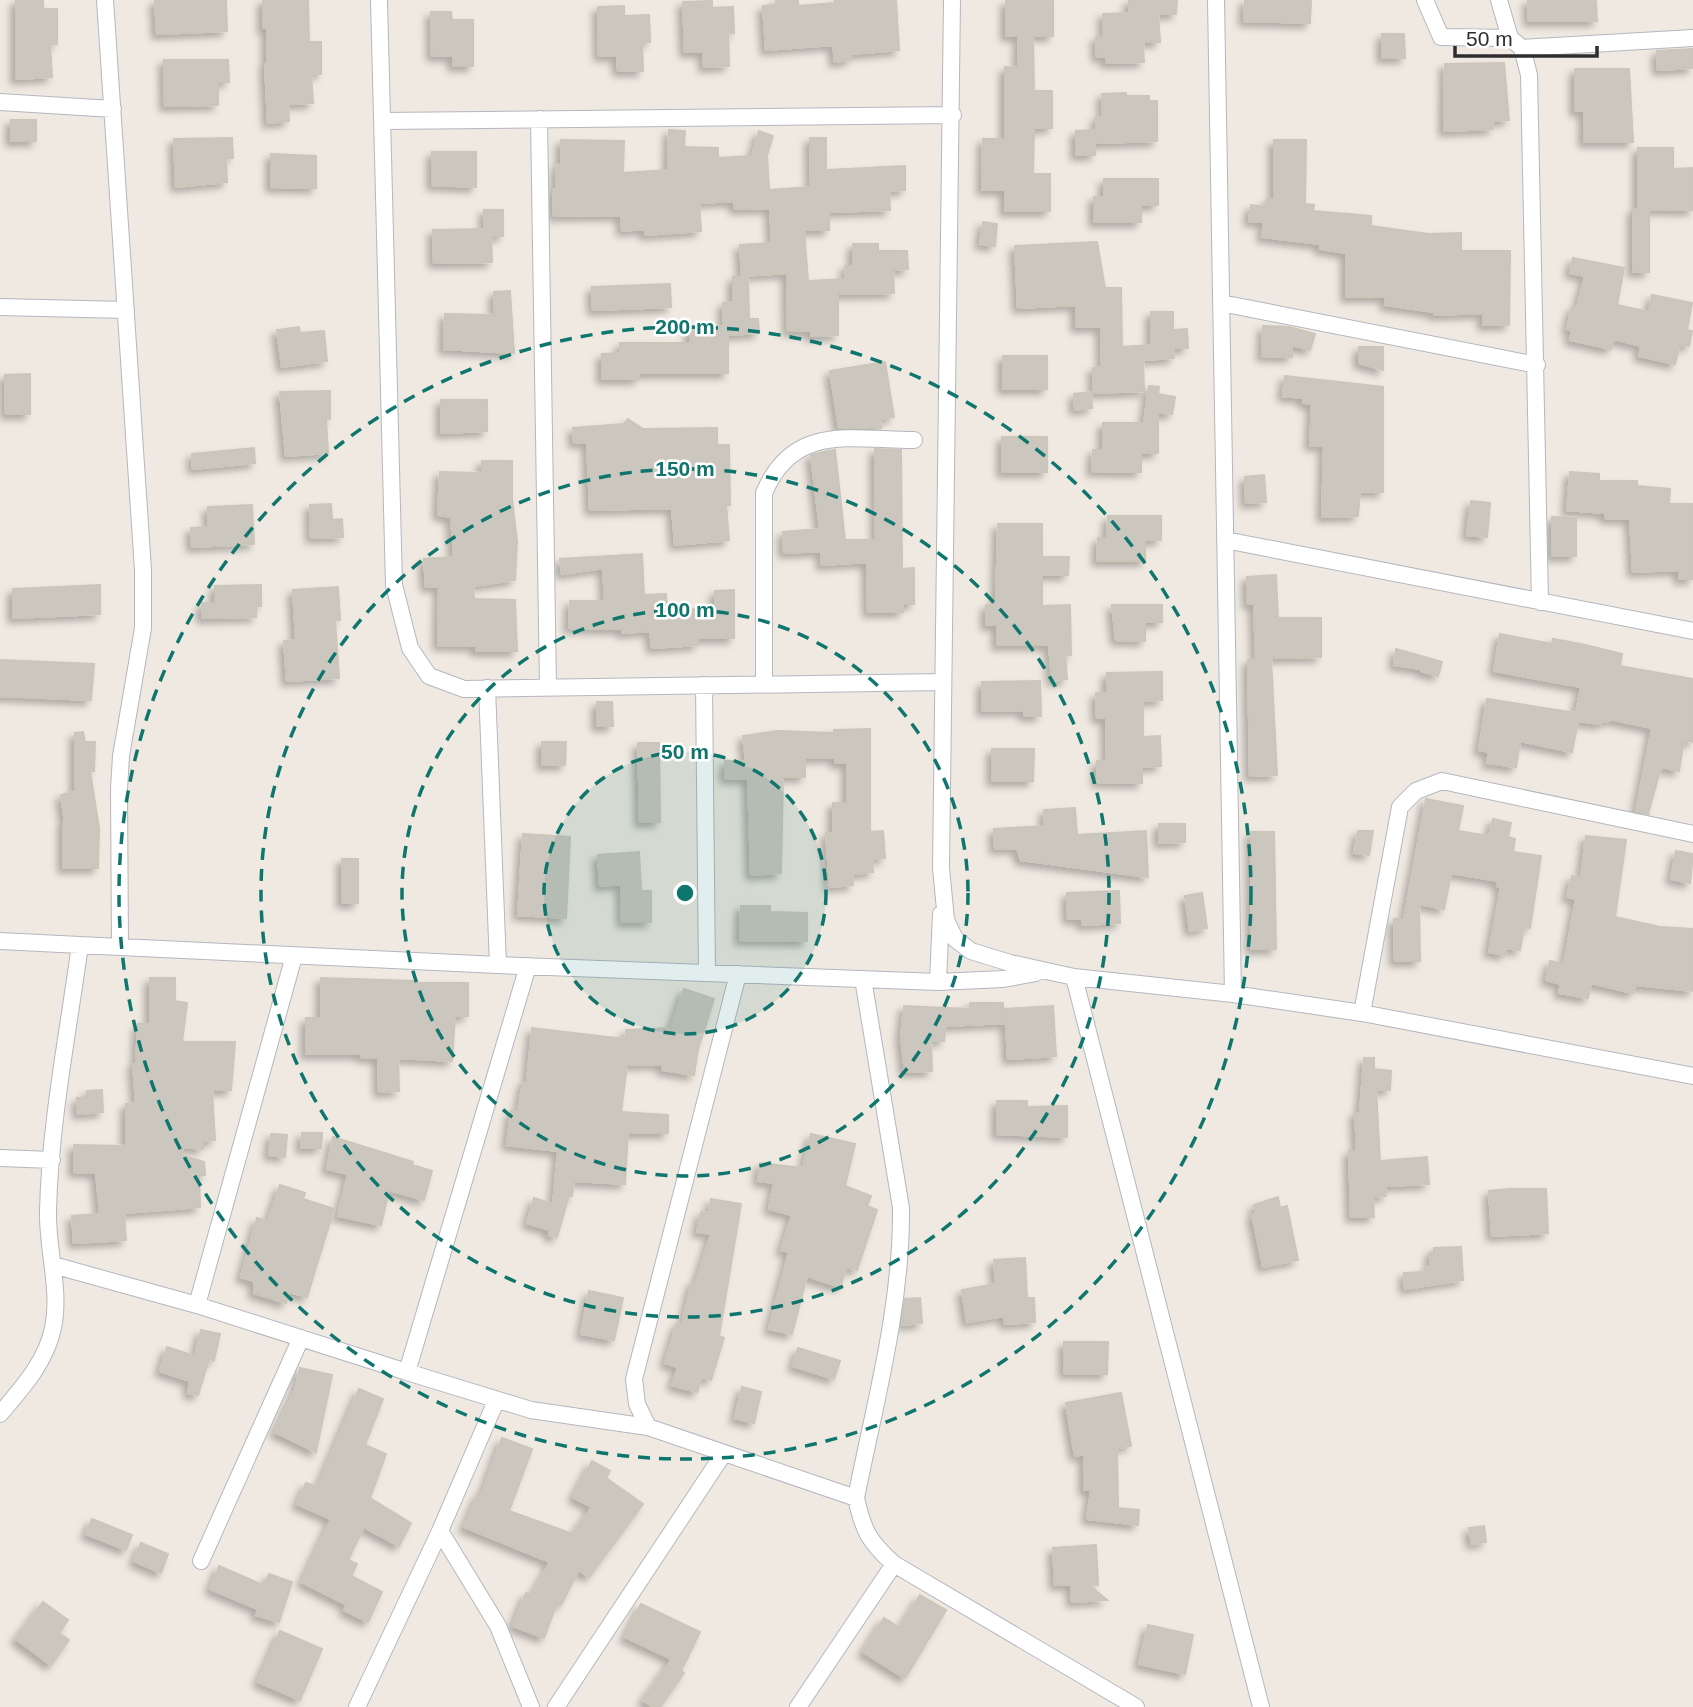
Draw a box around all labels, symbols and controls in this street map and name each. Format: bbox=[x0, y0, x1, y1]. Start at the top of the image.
scale bar bbox=[1455, 14, 1597, 58]
text: 50 m bbox=[1466, 27, 1513, 50]
text: 200 m bbox=[655, 315, 715, 338]
text: 150 m bbox=[655, 457, 715, 480]
text: 100 m bbox=[655, 598, 715, 621]
text: 50 m bbox=[661, 740, 709, 763]
centre of rings bbox=[673, 881, 697, 905]

